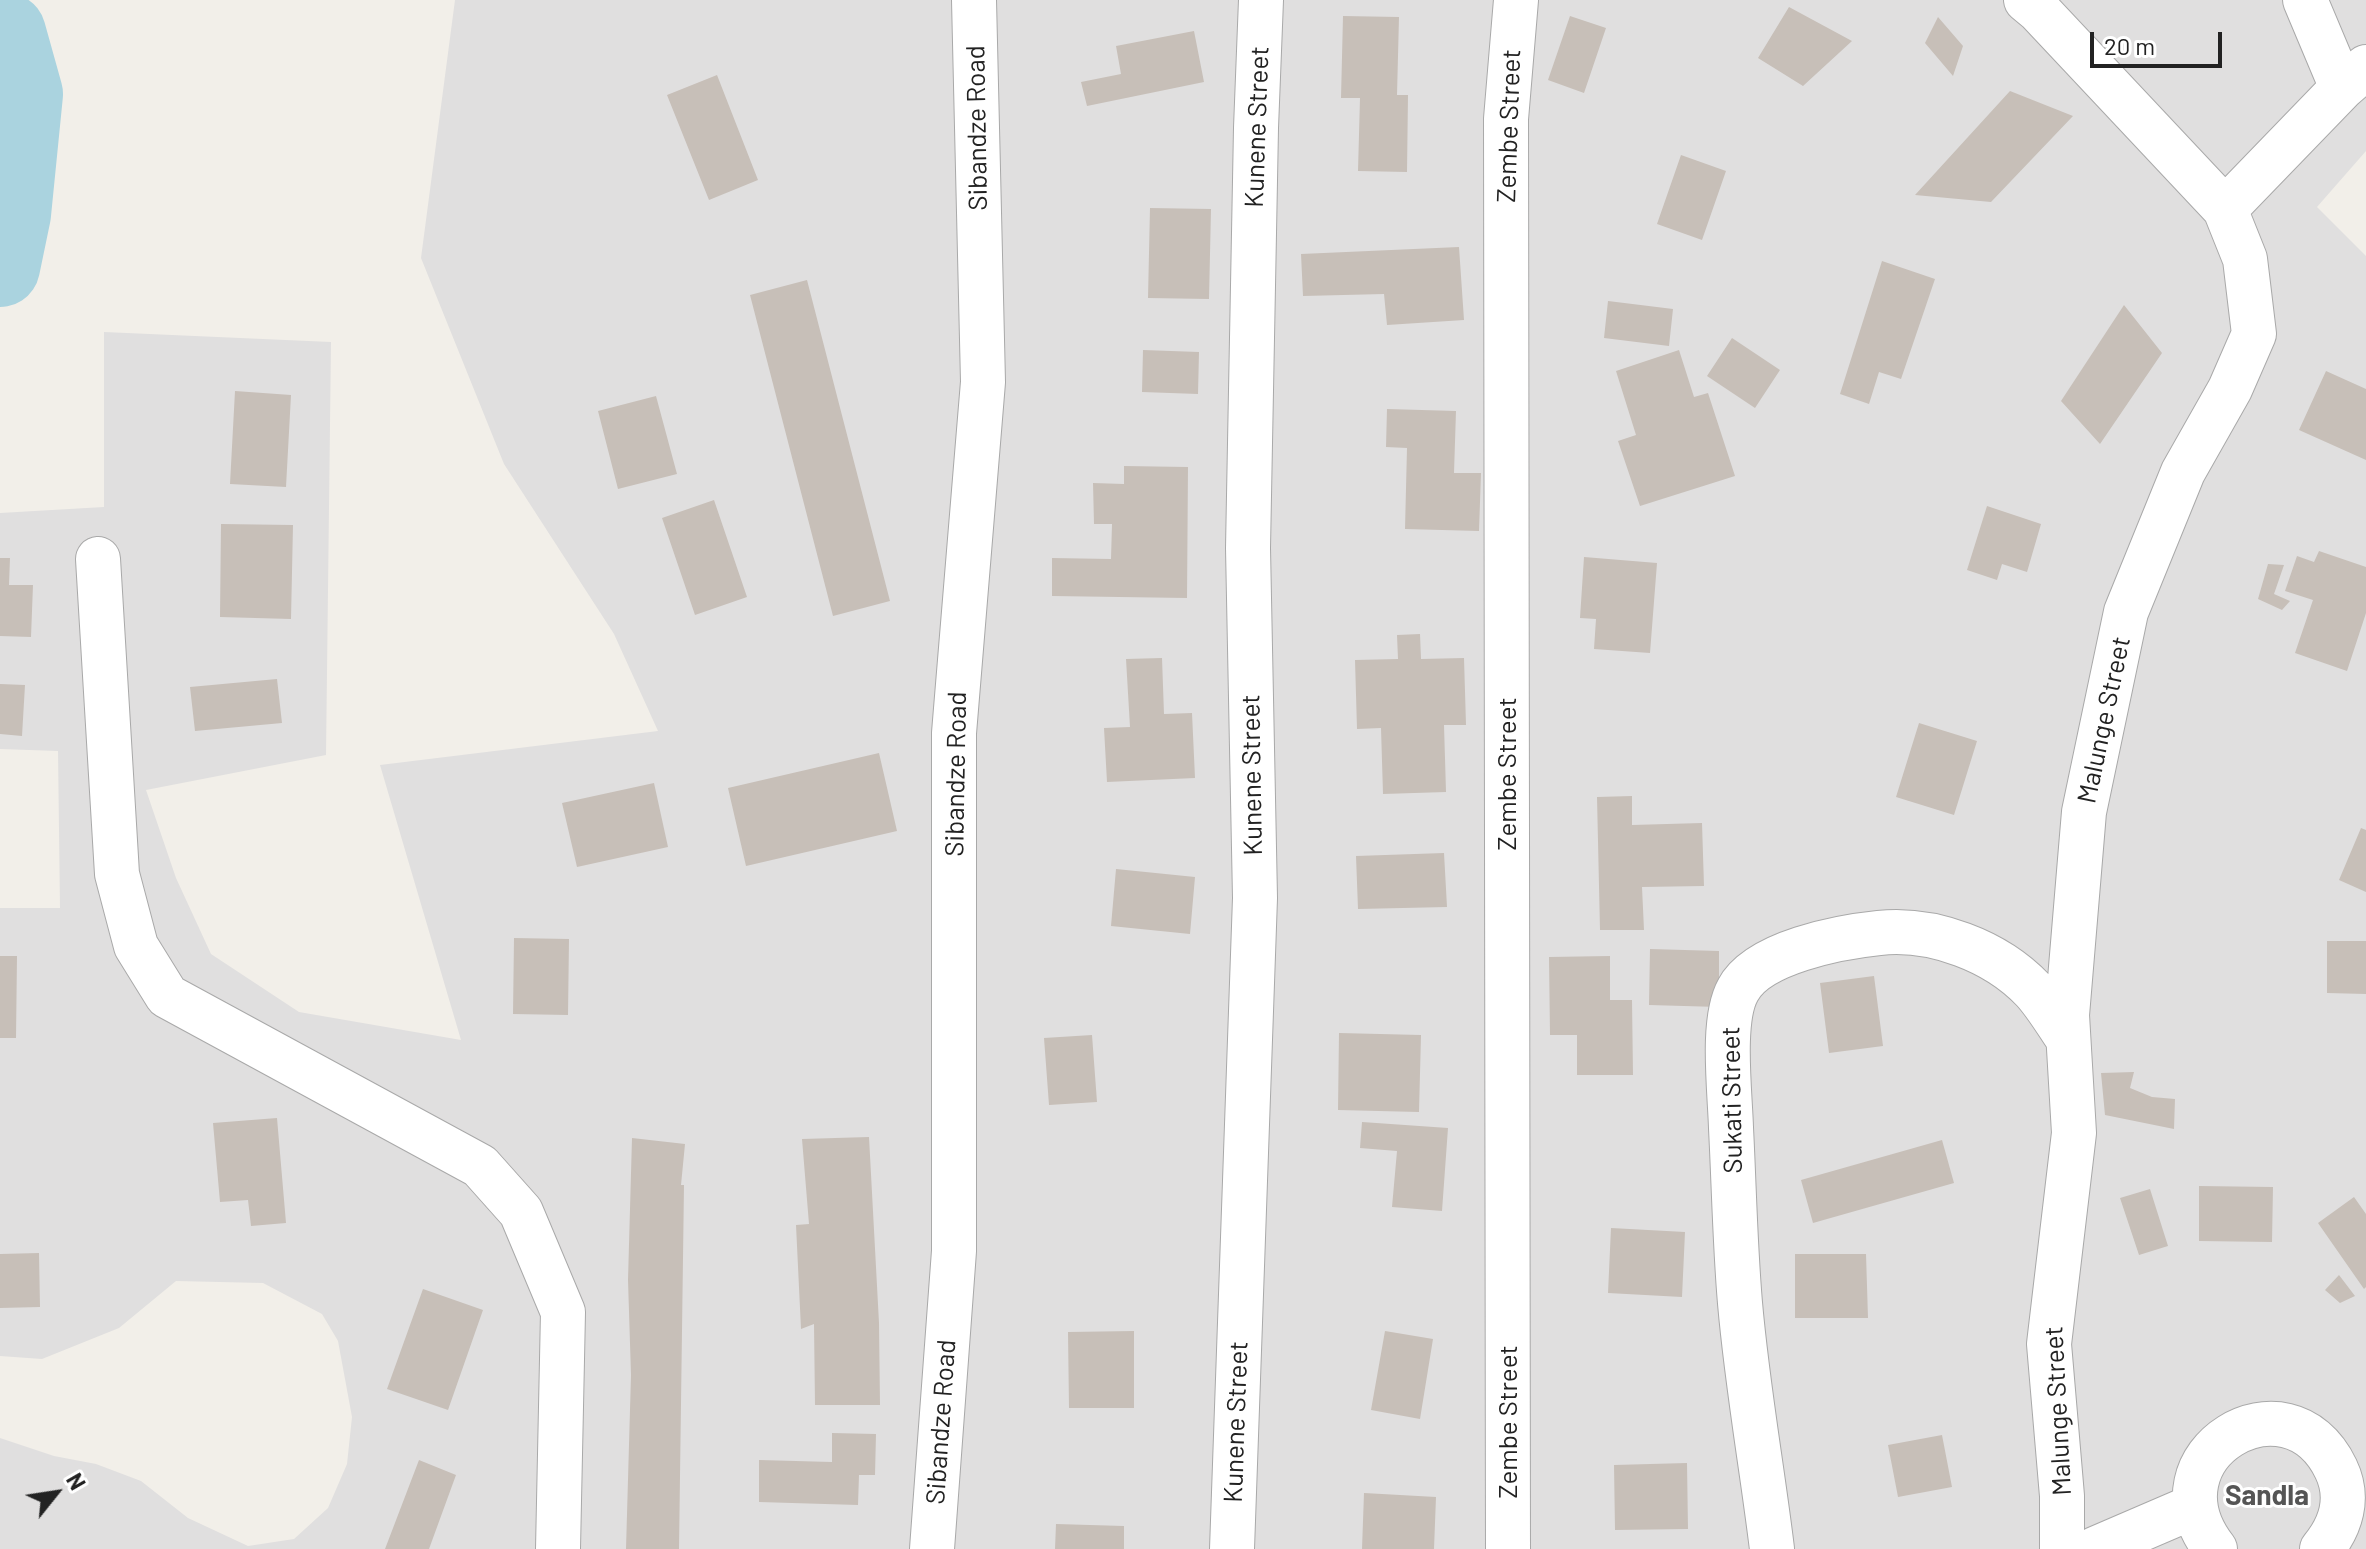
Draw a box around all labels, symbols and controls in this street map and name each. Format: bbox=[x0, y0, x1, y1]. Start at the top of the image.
scale bar bbox=[2094, 16, 2226, 66]
text: 20 m bbox=[2104, 31, 2155, 60]
street label: Sibandze Road bbox=[960, 45, 994, 211]
street label: Kunene Street bbox=[1239, 46, 1275, 208]
street label: Zembe Street bbox=[1491, 49, 1527, 203]
street label: Malunge Street bbox=[2071, 634, 2137, 806]
street label: Sibandze Road bbox=[939, 691, 973, 857]
street label: Kunene Street bbox=[1235, 694, 1269, 856]
street label: Zembe Street bbox=[1491, 697, 1523, 851]
street label: Sukati Street bbox=[1715, 1026, 1749, 1174]
street label: Malunge Street bbox=[2038, 1325, 2078, 1497]
street label: Sibandze Road bbox=[920, 1338, 962, 1506]
street label: Kunene Street bbox=[1218, 1341, 1254, 1503]
street label: Zembe Street bbox=[1492, 1345, 1524, 1499]
north arrow bbox=[16, 1453, 96, 1533]
text: N bbox=[62, 1468, 92, 1494]
district label: Sandla bbox=[2225, 1479, 2309, 1513]

